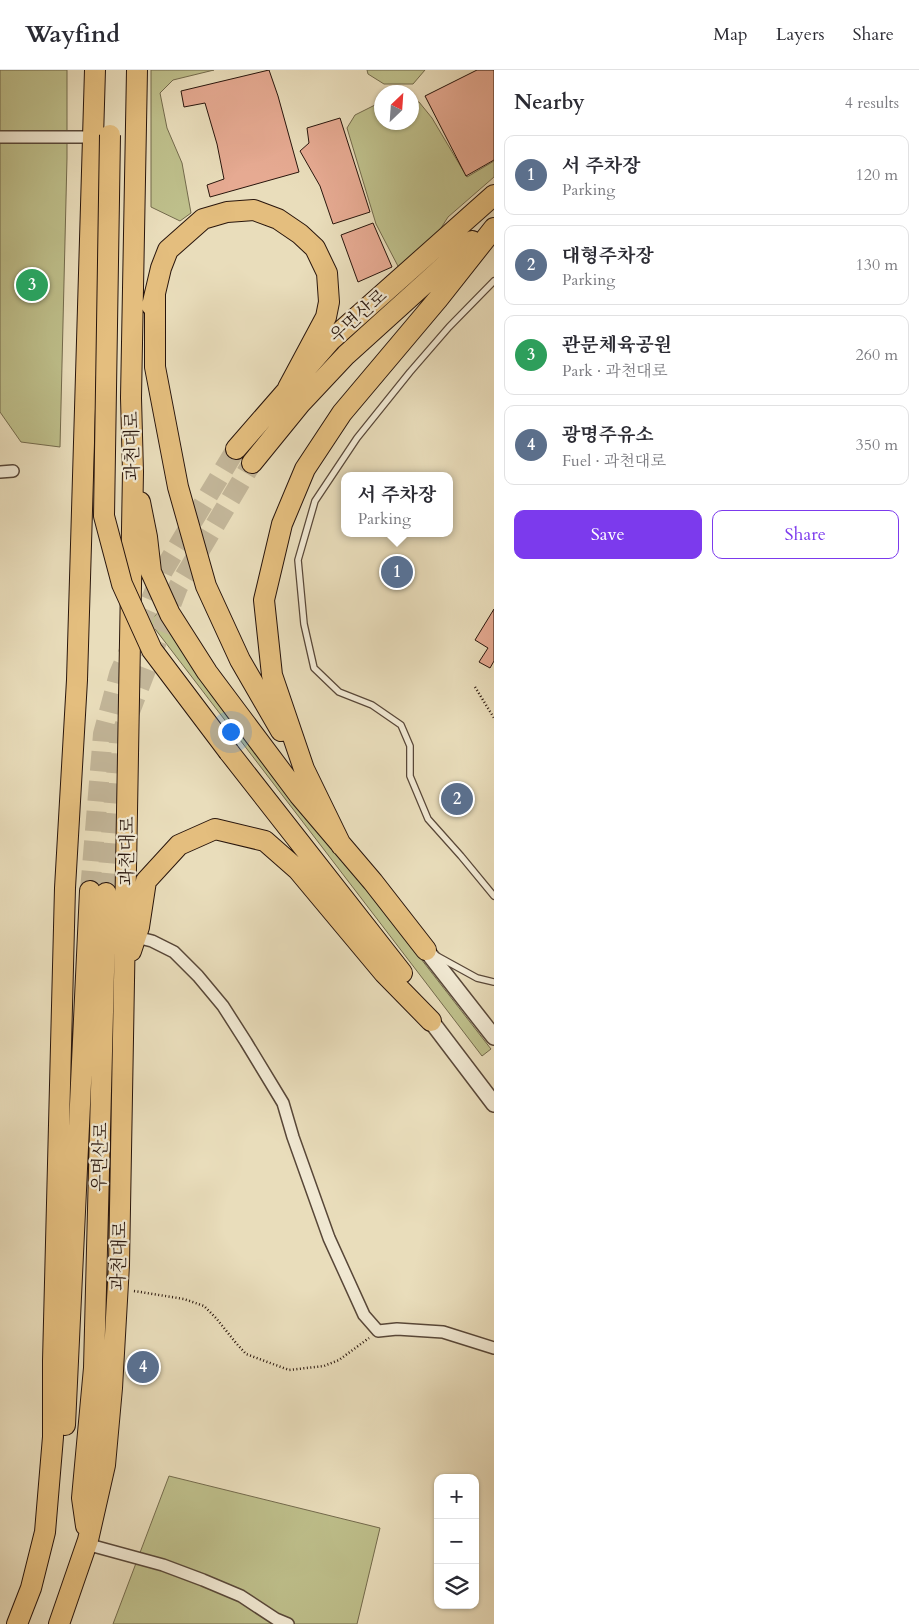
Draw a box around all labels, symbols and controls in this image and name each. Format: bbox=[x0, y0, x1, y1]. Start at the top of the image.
text: Wayfind bbox=[25, 18, 120, 51]
text: Map bbox=[713, 22, 748, 47]
text: Layers bbox=[776, 22, 825, 47]
text: Share bbox=[853, 22, 894, 47]
north arrow bbox=[374, 85, 419, 130]
text: Nearby bbox=[514, 88, 585, 117]
text: 4 results bbox=[845, 92, 899, 114]
text: 서 주차장 bbox=[562, 153, 641, 179]
text: 1 bbox=[527, 164, 535, 186]
text: 120 m bbox=[856, 164, 898, 186]
text: Parking bbox=[562, 179, 615, 201]
text: 대형주차장 bbox=[562, 243, 654, 269]
text: 2 bbox=[527, 254, 535, 276]
text: 130 m bbox=[856, 254, 898, 276]
pin: 3 bbox=[16, 266, 48, 304]
text: Parking bbox=[562, 269, 615, 291]
street label: 우면산로 bbox=[324, 284, 393, 349]
text: 관문체육공원 bbox=[562, 332, 672, 358]
text: 3 bbox=[527, 344, 535, 366]
text: 260 m bbox=[856, 344, 898, 366]
text: Park · 과천대로 bbox=[562, 360, 667, 382]
street label: 과천대로 bbox=[119, 411, 146, 481]
text: 광명주유소 bbox=[562, 422, 654, 448]
text: 4 bbox=[527, 434, 535, 456]
text: 350 m bbox=[856, 434, 898, 456]
text: Fuel · 과천대로 bbox=[562, 450, 666, 472]
popup bbox=[341, 472, 453, 537]
text: 서 주차장 bbox=[358, 482, 436, 508]
text: Parking bbox=[358, 508, 411, 530]
button: Save bbox=[514, 510, 702, 559]
button: Share bbox=[712, 510, 899, 559]
pin: 1 bbox=[381, 553, 413, 591]
your location bbox=[218, 719, 244, 745]
pin: 2 bbox=[441, 780, 473, 818]
street label: 과천대로 bbox=[114, 816, 141, 886]
street label: 우면산로 bbox=[87, 1122, 114, 1192]
street label: 과천대로 bbox=[106, 1221, 133, 1291]
pin: 4 bbox=[127, 1348, 159, 1386]
map controls bbox=[434, 1474, 479, 1609]
button: + bbox=[434, 1474, 479, 1519]
button: − bbox=[434, 1519, 479, 1564]
button: layers bbox=[434, 1564, 479, 1609]

